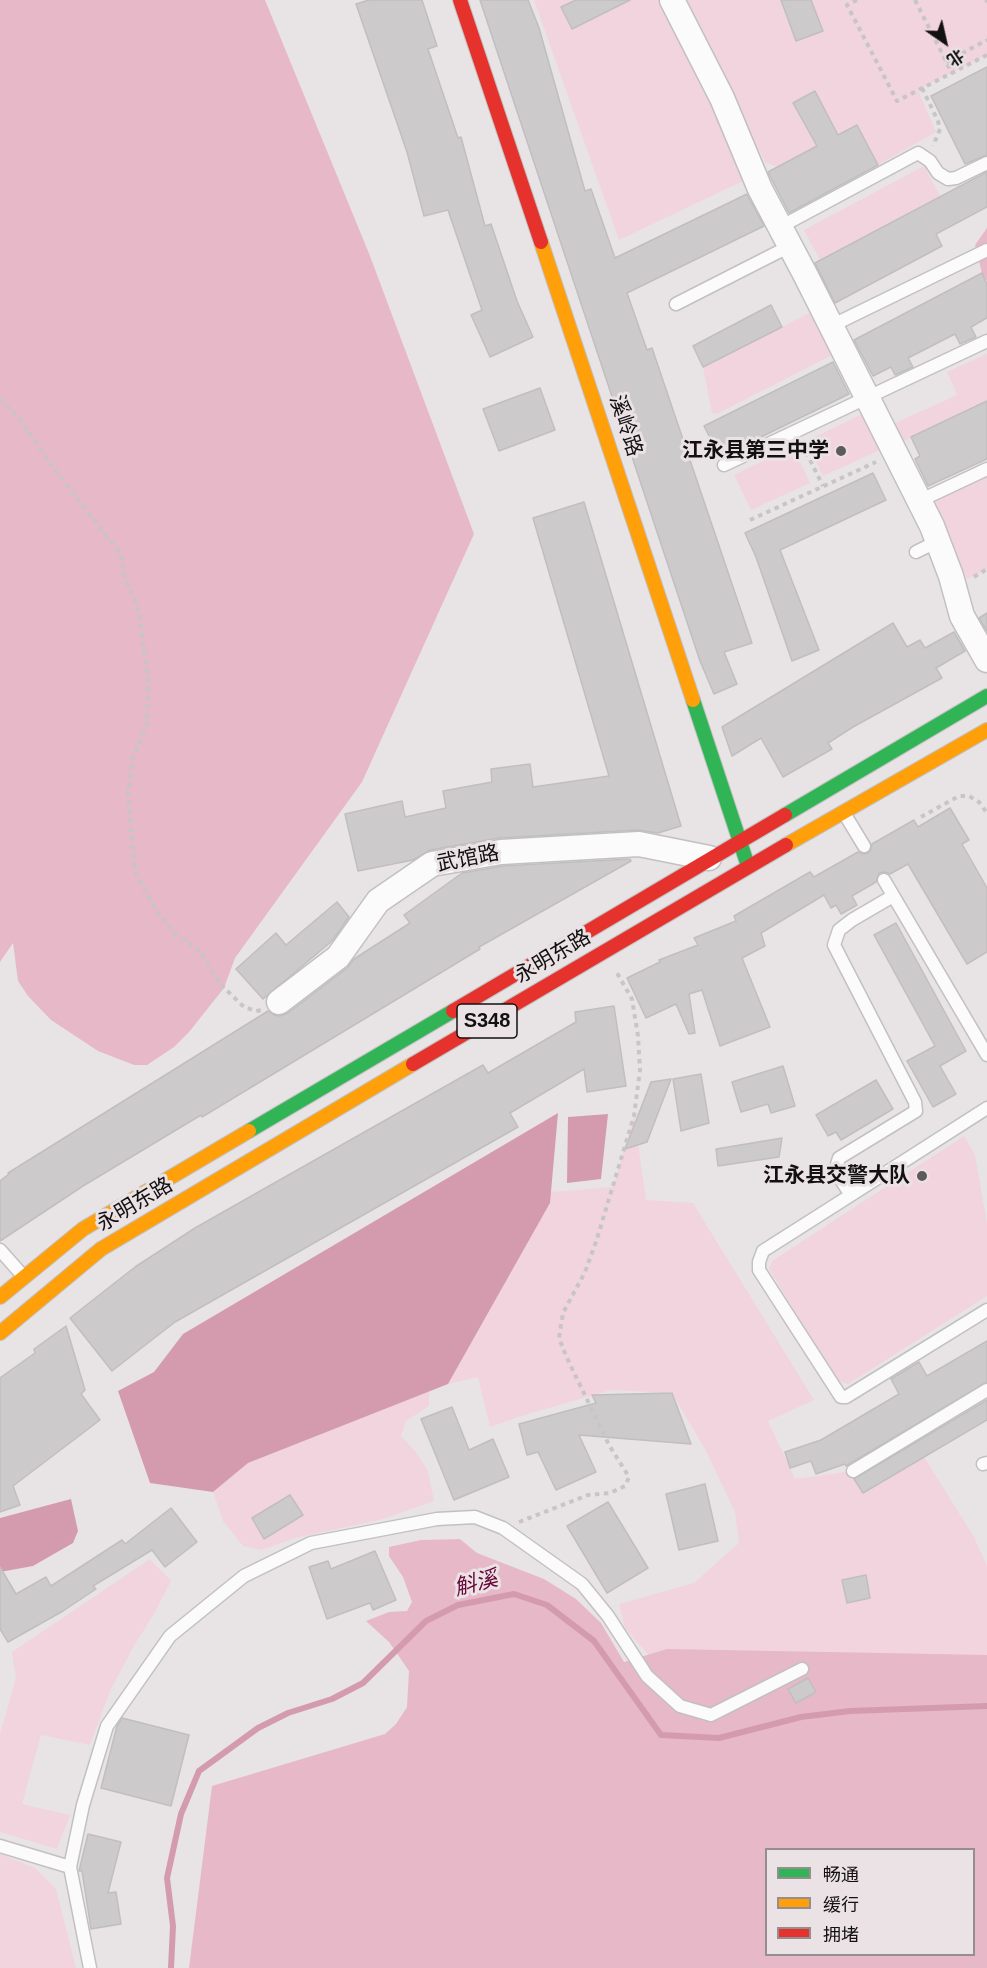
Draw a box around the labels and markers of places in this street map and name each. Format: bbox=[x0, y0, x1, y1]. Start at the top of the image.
place label: 江永县第三中学 bbox=[682, 438, 829, 464]
marker: 江永县第三中学 bbox=[834, 444, 848, 458]
place label: 江永县交警大队 bbox=[763, 1163, 910, 1189]
marker: 江永县交警大队 bbox=[915, 1169, 929, 1183]

